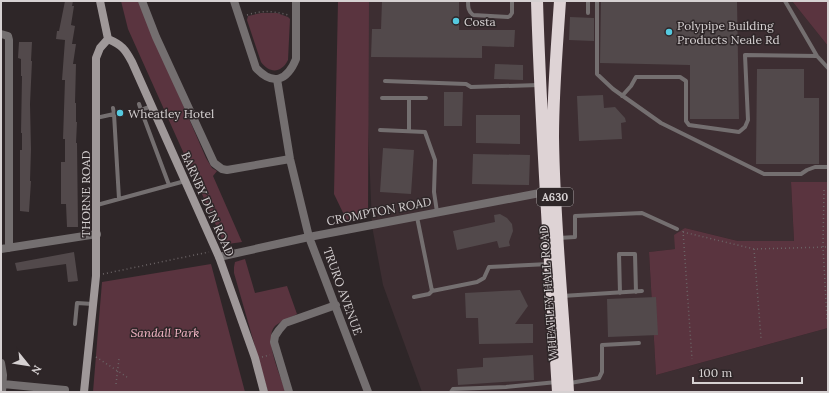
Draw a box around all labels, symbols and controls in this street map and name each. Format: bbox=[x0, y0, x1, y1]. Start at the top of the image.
place label: Costa bbox=[464, 14, 496, 29]
marker: Costa bbox=[451, 16, 461, 26]
place label: Polypipe Building Products Neale Rd bbox=[677, 18, 780, 47]
marker: Polypipe Building Products Neale Rd bbox=[664, 27, 674, 37]
place label: Wheatley Hotel bbox=[128, 106, 214, 121]
marker: Wheatley Hotel bbox=[115, 108, 125, 118]
street label: BARNBY DUN ROAD bbox=[178, 149, 238, 259]
street label: THORNE ROAD bbox=[78, 150, 93, 238]
road number: A630 bbox=[537, 188, 573, 206]
street label: CROMPTON ROAD bbox=[325, 193, 433, 229]
street label: WHEATLEY HALL ROAD bbox=[536, 225, 560, 361]
street label: TRURO AVENUE bbox=[320, 245, 366, 337]
park label: Sandall Park bbox=[130, 325, 200, 340]
north arrow bbox=[8, 345, 48, 385]
scale bar bbox=[693, 359, 802, 385]
text: N bbox=[28, 363, 45, 378]
text: 100 m bbox=[699, 365, 732, 380]

